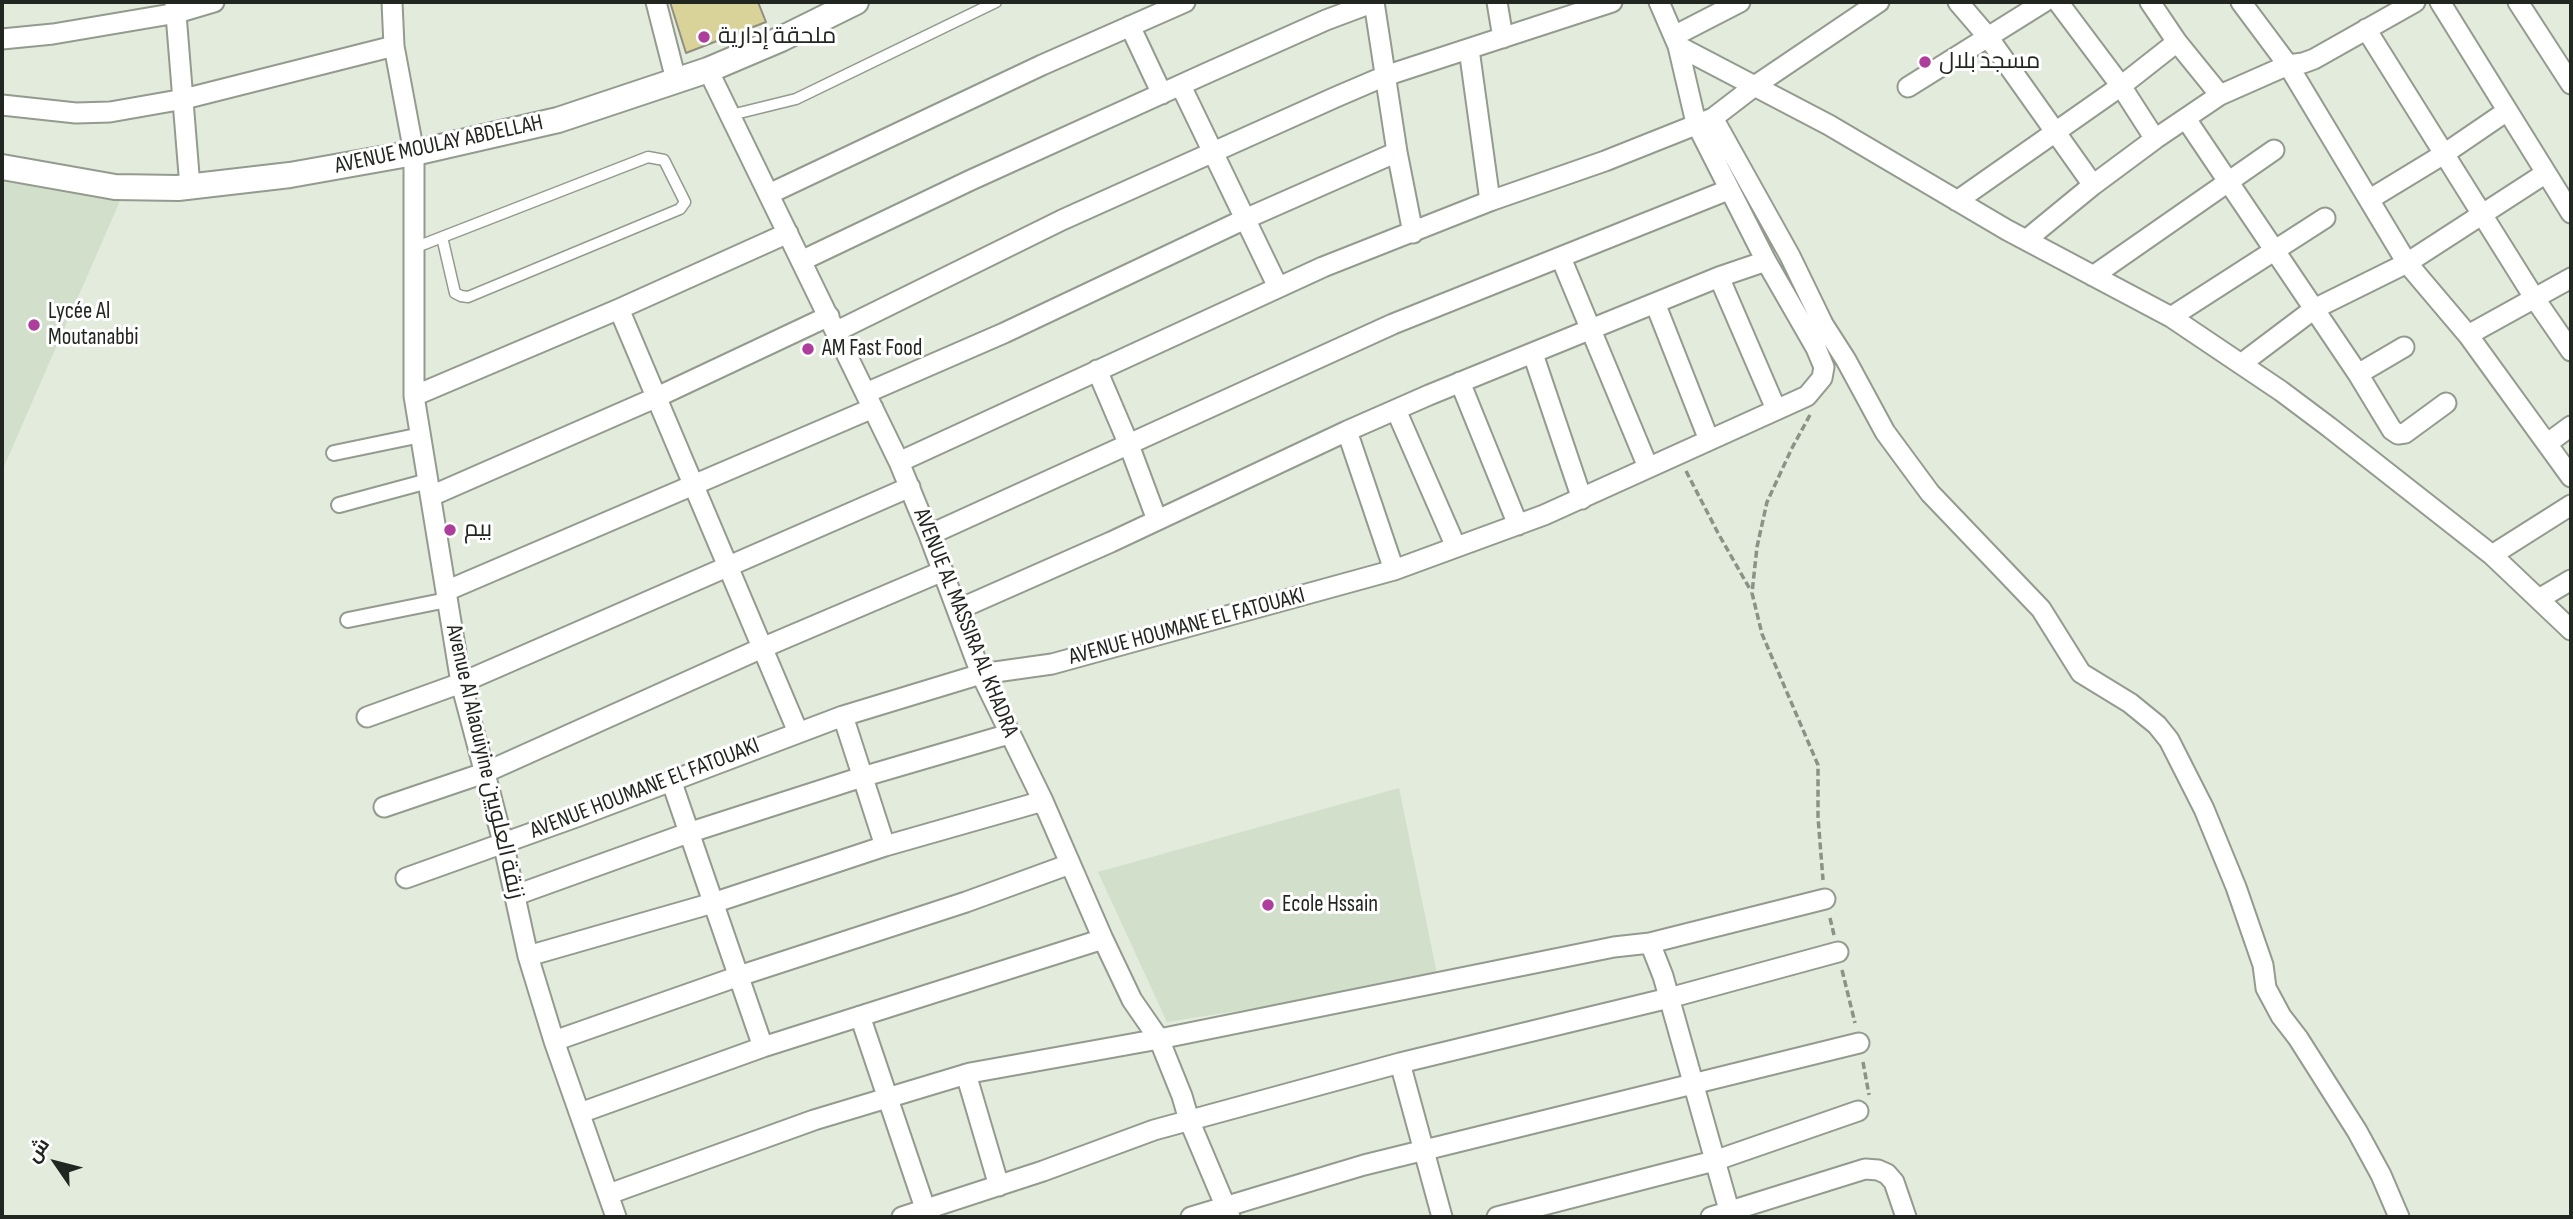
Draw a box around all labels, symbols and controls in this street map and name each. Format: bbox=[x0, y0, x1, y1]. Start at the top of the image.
place label: ملحقة إدارية bbox=[718, 23, 836, 51]
marker: ملحقة إدارية bbox=[696, 29, 712, 45]
place label: مسجد بلال bbox=[1939, 48, 2040, 76]
marker: مسجد بلال bbox=[1917, 54, 1933, 70]
street label: AVENUE MOULAY ABDELLAH bbox=[332, 109, 546, 181]
place label: Lycée Al Moutanabbi bbox=[48, 298, 139, 352]
marker: Lycée Al Moutanabbi bbox=[26, 317, 42, 333]
place label: AM Fast Food bbox=[822, 335, 922, 363]
marker: AM Fast Food bbox=[800, 341, 816, 357]
street label: AVENUE AL MASSIRA AL KHADRA bbox=[906, 505, 1024, 741]
place label: بيم bbox=[464, 516, 492, 544]
marker: بيم bbox=[442, 522, 458, 538]
street label: AVENUE HOUMANE EL FATOUAKI bbox=[1066, 582, 1308, 672]
street label: Avenue Al Alaouiyine زنقة العلويين bbox=[439, 622, 529, 902]
street label: AVENUE HOUMANE EL FATOUAKI bbox=[526, 732, 764, 846]
place label: Ecole Hssain bbox=[1282, 891, 1378, 919]
marker: Ecole Hssain bbox=[1260, 897, 1276, 913]
north arrow bbox=[21, 1128, 91, 1198]
text: ش bbox=[22, 1134, 55, 1167]

